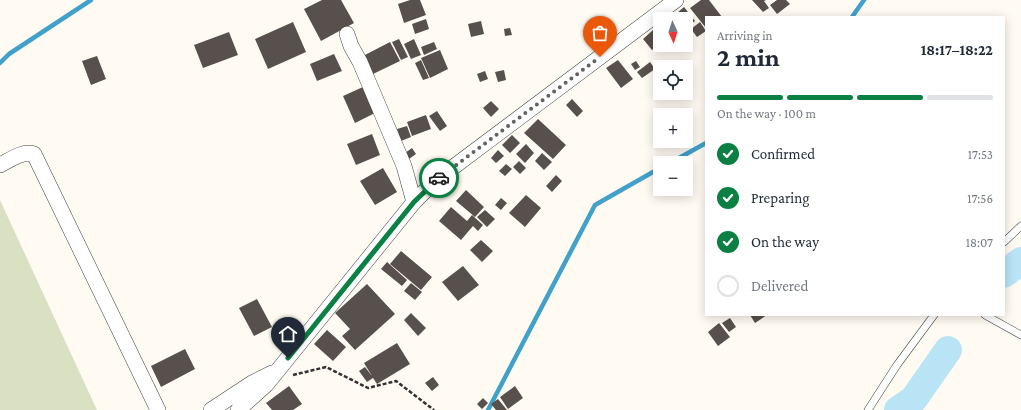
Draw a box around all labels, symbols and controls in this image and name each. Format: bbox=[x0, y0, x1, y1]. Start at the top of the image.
north arrow bbox=[653, 12, 693, 52]
map controls bbox=[653, 12, 693, 196]
pin bbox=[583, 16, 617, 57]
icon: bag bbox=[589, 22, 611, 44]
text: Arriving in bbox=[717, 28, 773, 43]
text: 18:17–18:22 bbox=[921, 42, 993, 58]
text: 2 min bbox=[717, 43, 780, 72]
button: locate bbox=[653, 60, 693, 100]
text: On the way · 100 m bbox=[717, 106, 816, 121]
button: + bbox=[653, 108, 693, 148]
icon: check bbox=[717, 143, 739, 165]
text: Confirmed bbox=[751, 146, 815, 162]
text: 17:53 bbox=[968, 147, 993, 162]
button: − bbox=[653, 156, 693, 196]
courier bbox=[419, 158, 459, 198]
icon: car bbox=[428, 167, 450, 189]
icon: check bbox=[717, 187, 739, 209]
text: Preparing bbox=[751, 190, 810, 206]
text: 17:56 bbox=[967, 191, 993, 206]
icon: check bbox=[717, 231, 739, 253]
text: On the way bbox=[751, 234, 819, 250]
text: 18:07 bbox=[966, 235, 993, 250]
text: Delivered bbox=[751, 278, 808, 294]
pin bbox=[271, 317, 305, 358]
icon: home bbox=[277, 323, 299, 345]

